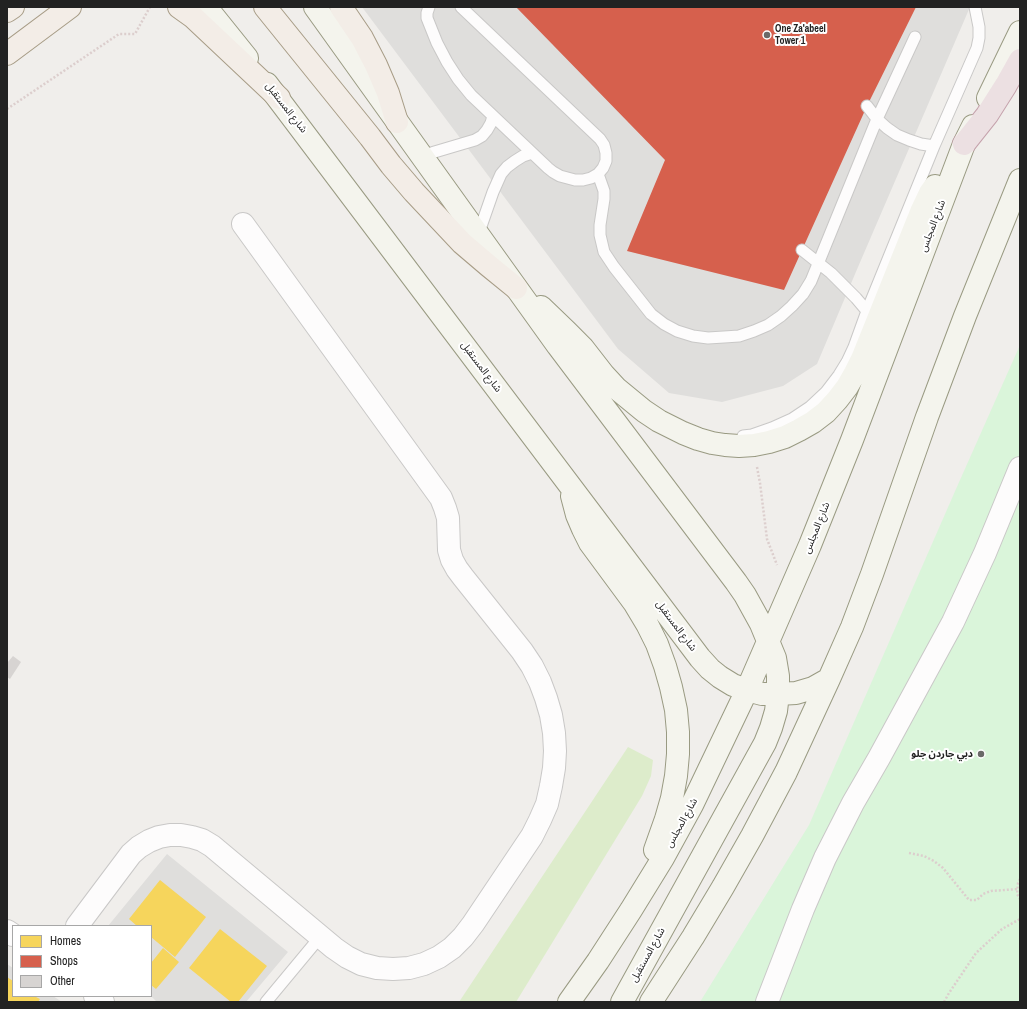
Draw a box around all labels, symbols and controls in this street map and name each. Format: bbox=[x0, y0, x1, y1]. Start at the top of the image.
place label: One Za'abeel Tower 1 bbox=[775, 23, 826, 46]
marker: One Za'abeel Tower 1 bbox=[762, 30, 772, 40]
street label: شارع المستقبل bbox=[263, 80, 309, 136]
street label: شارع المجلس bbox=[918, 198, 948, 254]
street label: شارع المستقبل bbox=[458, 339, 504, 395]
street label: شارع المجلس bbox=[801, 500, 833, 556]
street label: شارع المستقبل bbox=[653, 598, 699, 654]
place label: دبي جاردن جلو bbox=[911, 748, 973, 760]
marker: دبي جاردن جلو bbox=[976, 749, 986, 759]
street label: شارع المجلس bbox=[664, 796, 700, 850]
legend bbox=[12, 925, 152, 997]
street label: شارع المستقبل bbox=[628, 926, 668, 984]
text: Homes bbox=[50, 933, 81, 949]
text: Shops bbox=[50, 953, 78, 969]
text: Other bbox=[50, 973, 75, 989]

